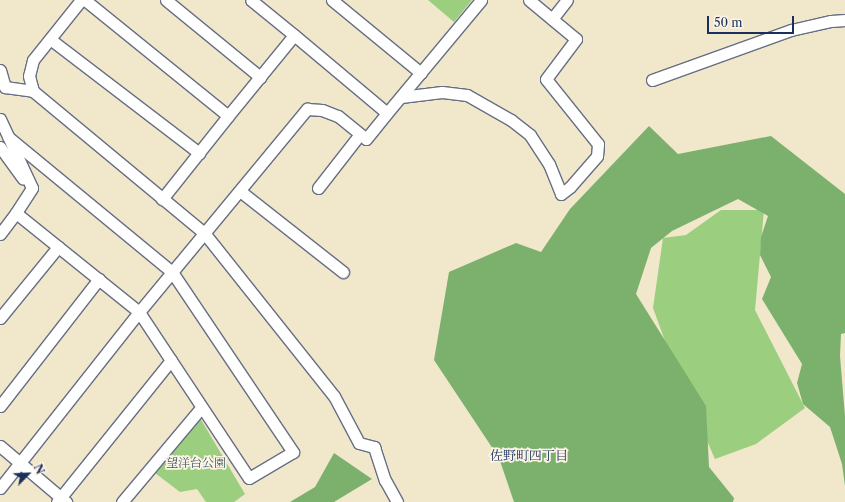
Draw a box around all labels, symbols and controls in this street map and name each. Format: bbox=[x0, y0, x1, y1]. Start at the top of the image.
scale bar bbox=[709, 8, 796, 34]
text: 50 m bbox=[714, 15, 743, 30]
district label: 佐野町四丁目 bbox=[490, 447, 568, 463]
north arrow bbox=[8, 454, 48, 494]
park label: 望洋台公園 bbox=[166, 456, 226, 470]
text: N bbox=[31, 462, 47, 476]

